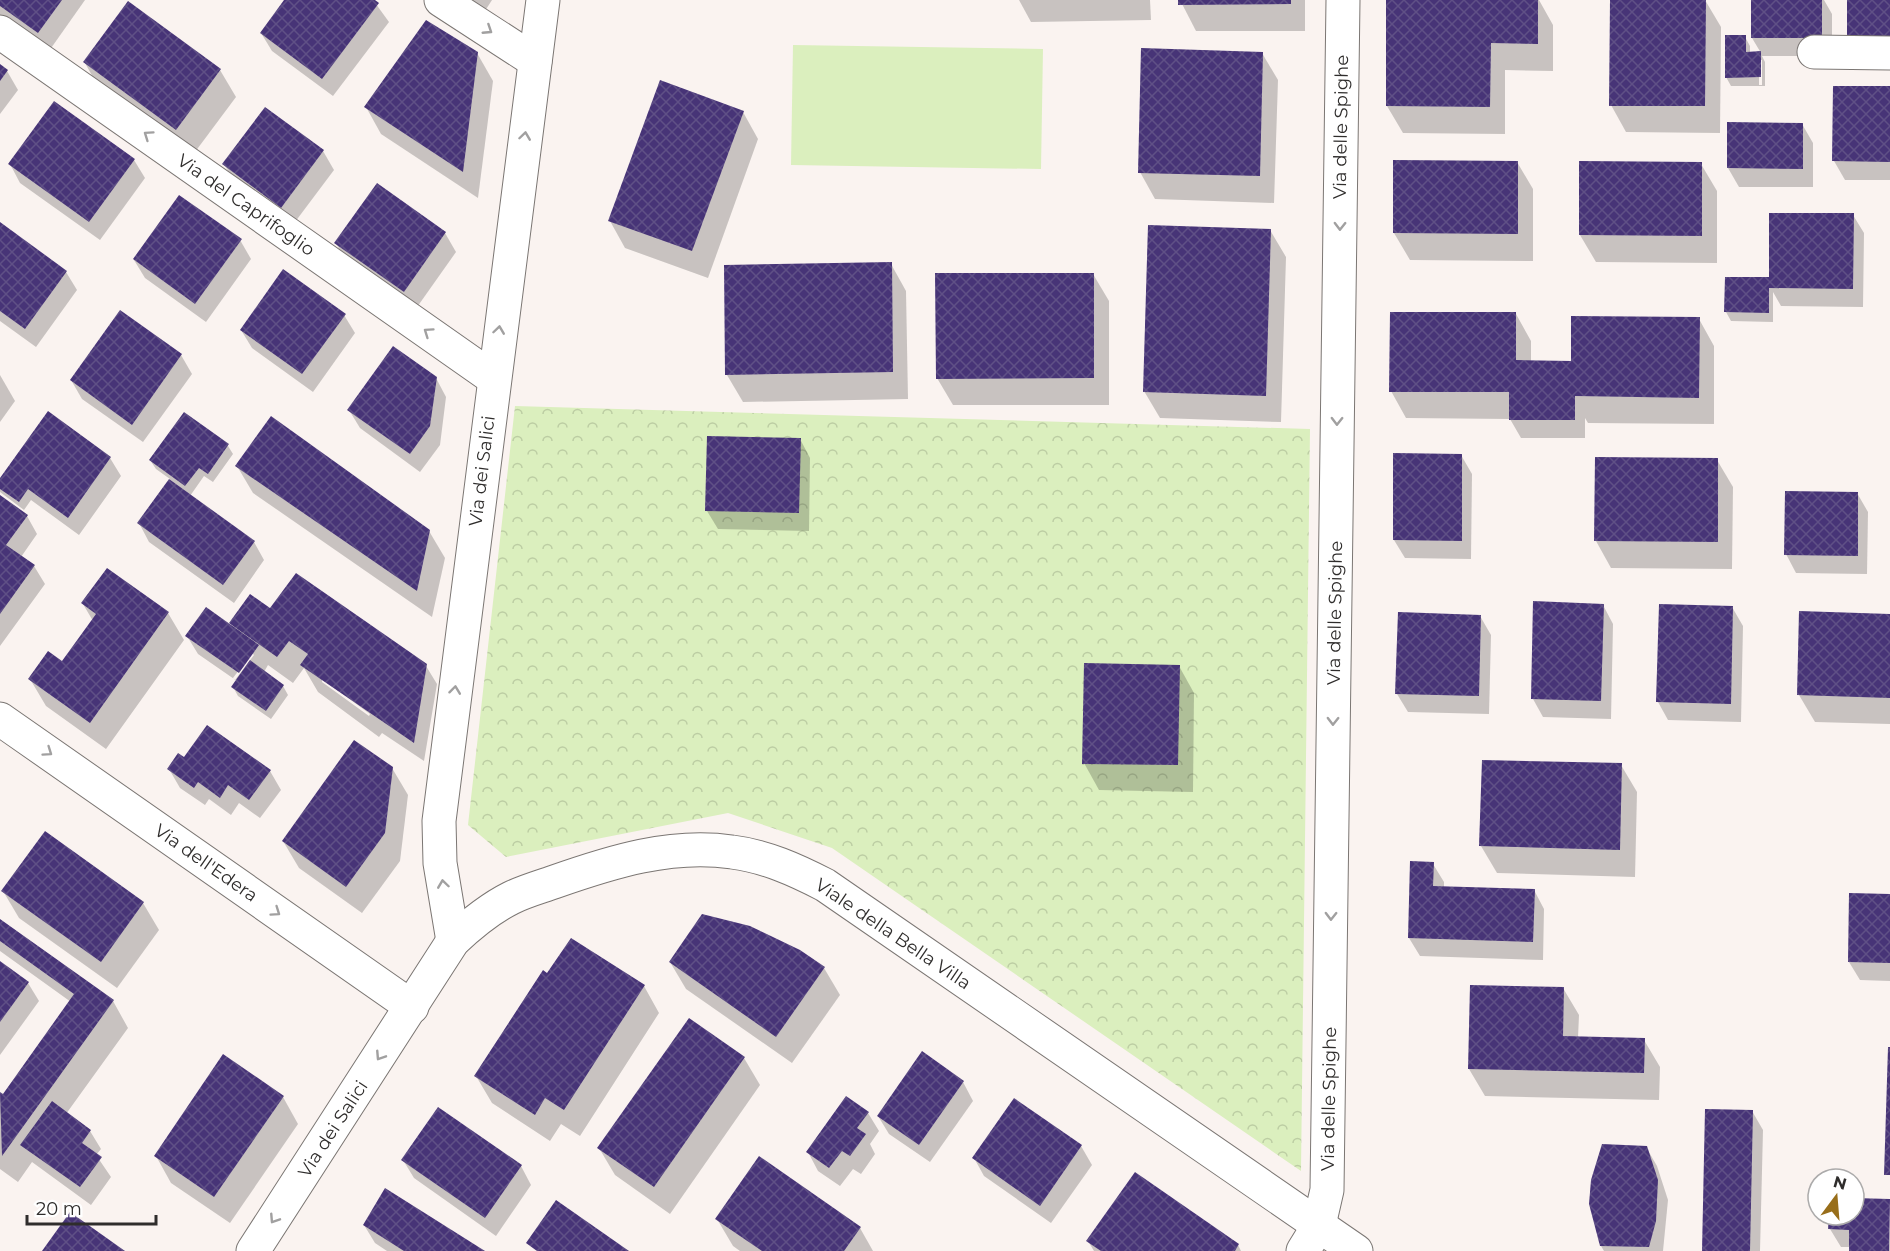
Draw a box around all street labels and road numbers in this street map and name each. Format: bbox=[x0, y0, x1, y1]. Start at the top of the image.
street label: Via delle Spighe bbox=[1329, 55, 1353, 199]
street label: Via del Caprifoglio bbox=[173, 149, 319, 261]
street label: Via dei Salici bbox=[464, 414, 500, 528]
street label: Via delle Spighe bbox=[1323, 541, 1347, 685]
street label: Via dell'Edera bbox=[150, 819, 262, 907]
street label: Viale della Bella Villa bbox=[811, 874, 975, 994]
street label: Via delle Spighe bbox=[1317, 1027, 1341, 1171]
street label: Via dei Salici bbox=[293, 1076, 373, 1182]

